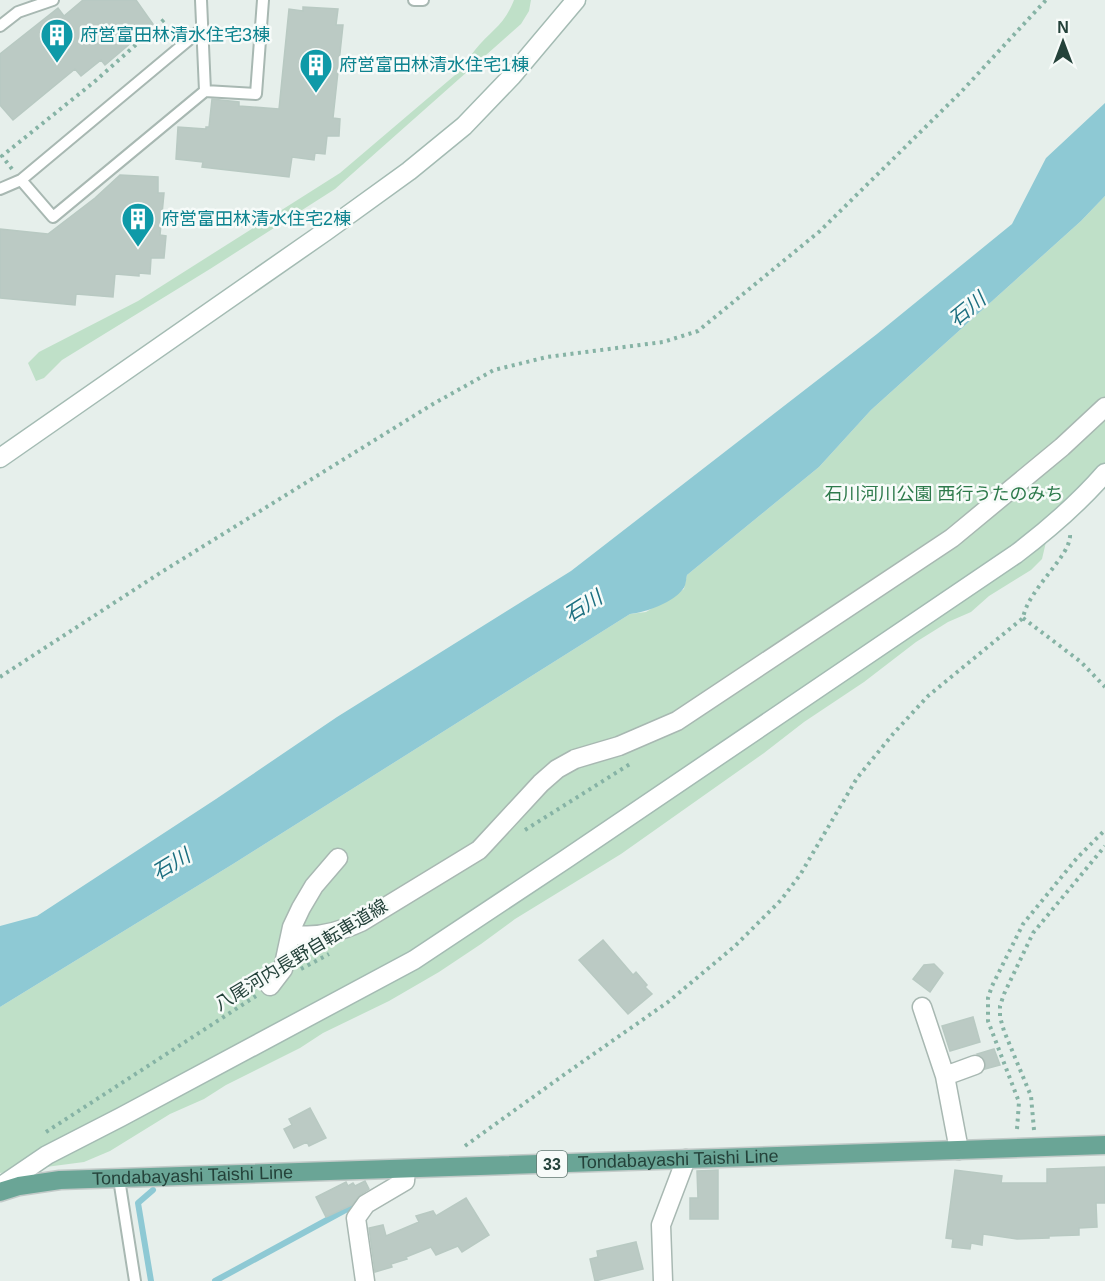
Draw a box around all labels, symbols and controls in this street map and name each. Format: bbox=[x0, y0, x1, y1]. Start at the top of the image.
north arrow bbox=[1033, 12, 1093, 72]
building icon: 府営富田林清水住宅3棟 bbox=[39, 17, 75, 64]
text: N bbox=[1057, 19, 1069, 36]
place label: 府営富田林清水住宅3棟 bbox=[80, 25, 270, 45]
building icon: 府営富田林清水住宅1棟 bbox=[298, 47, 334, 94]
place label: 府営富田林清水住宅1棟 bbox=[339, 55, 529, 75]
building icon: 府営富田林清水住宅2棟 bbox=[120, 201, 156, 248]
place label: 府営富田林清水住宅2棟 bbox=[161, 209, 351, 229]
water label: 石川 bbox=[945, 287, 991, 330]
park label: 石川河川公園 西行うたのみち bbox=[825, 484, 1064, 504]
water label: 石川 bbox=[560, 585, 607, 626]
water label: 石川 bbox=[148, 843, 196, 884]
street label: 八尾河内長野自転車道線 bbox=[211, 895, 391, 1015]
street label: Tondabayashi Taishi Line bbox=[578, 1146, 779, 1173]
road number: 33 bbox=[537, 1151, 567, 1177]
street label: Tondabayashi Taishi Line bbox=[92, 1162, 293, 1189]

